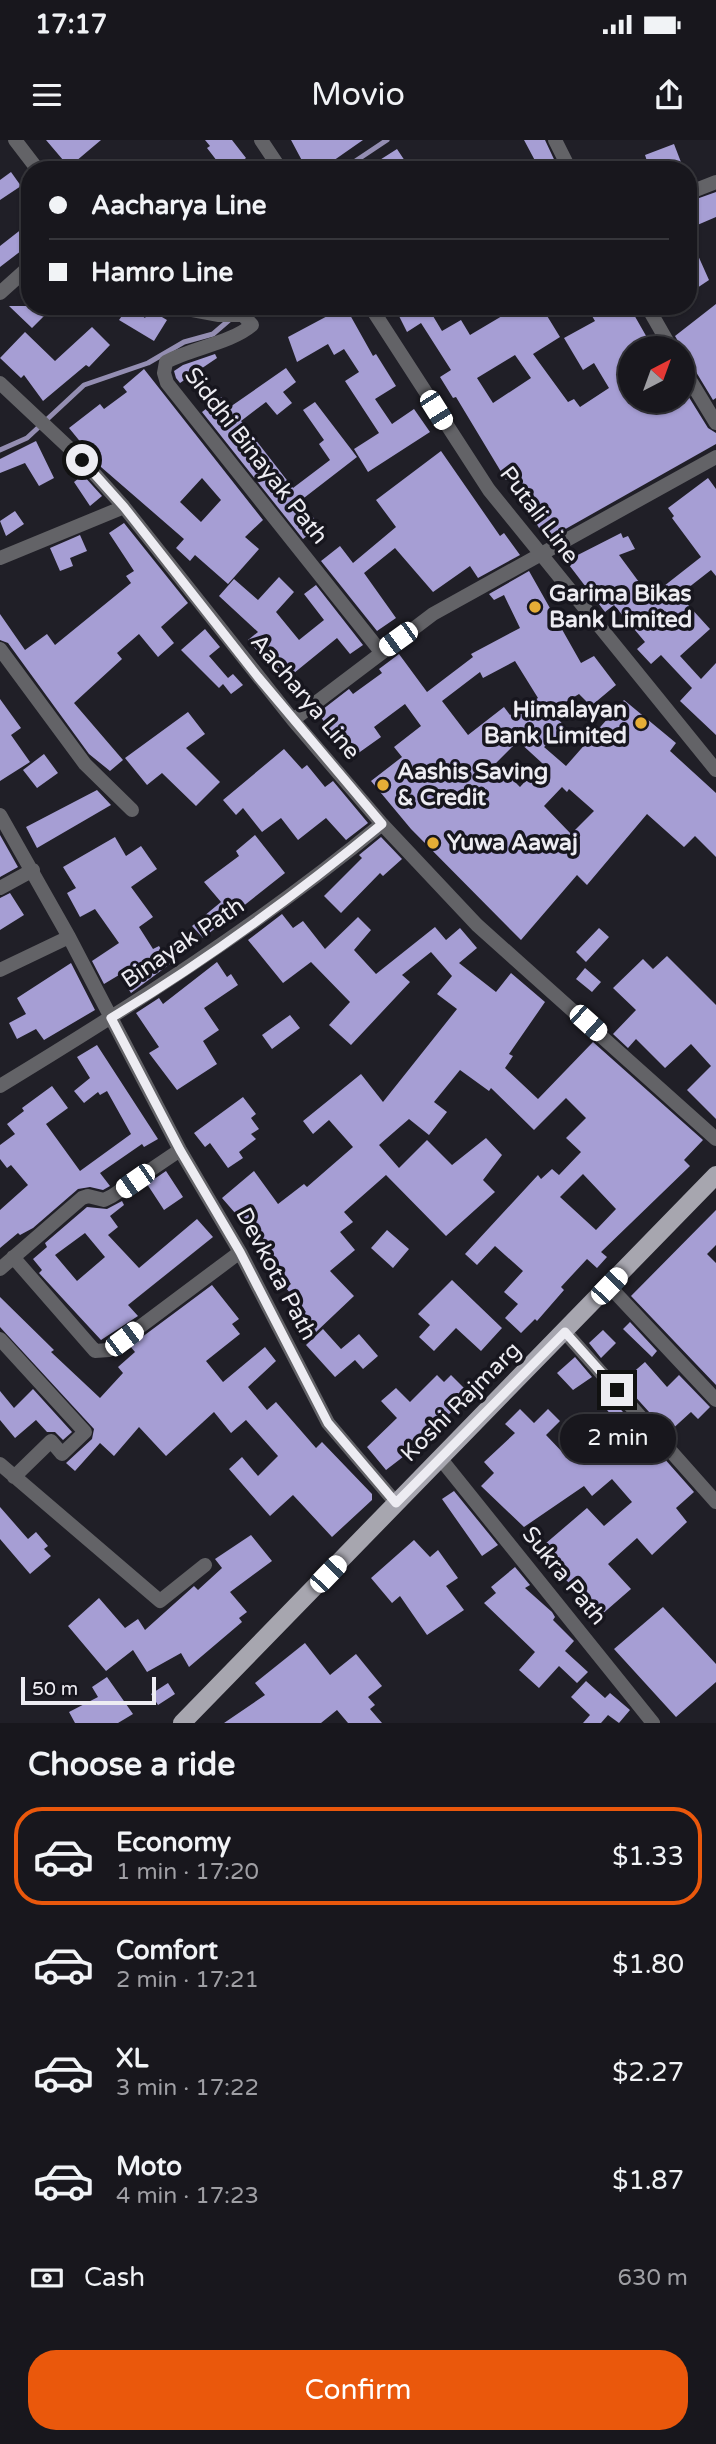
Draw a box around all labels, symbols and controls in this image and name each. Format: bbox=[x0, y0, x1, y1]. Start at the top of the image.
text: 17:17 bbox=[35, 9, 107, 40]
icon: menu bbox=[28, 76, 66, 114]
text: Movio bbox=[311, 76, 405, 114]
icon: share bbox=[650, 76, 688, 114]
text: Aacharya Line bbox=[91, 190, 266, 221]
text: Hamro Line bbox=[91, 257, 233, 288]
north arrow bbox=[618, 336, 695, 413]
map controls bbox=[618, 336, 695, 413]
street label: Siddhi Binayak Path bbox=[178, 362, 334, 550]
car bbox=[416, 387, 457, 433]
route start bbox=[66, 444, 98, 476]
street label: Putali Line bbox=[493, 461, 585, 569]
place label: Garima Bikas Bank Limited bbox=[549, 580, 692, 634]
marker: Garima Bikas Bank Limited bbox=[527, 599, 543, 615]
car bbox=[375, 618, 422, 660]
street label: Aacharya Line bbox=[244, 629, 366, 765]
place label: Himalayan Bank Limited bbox=[484, 696, 627, 750]
marker: Himalayan Bank Limited bbox=[633, 715, 649, 731]
place label: Aashis Saving & Credit bbox=[397, 758, 548, 812]
marker: Aashis Saving & Credit bbox=[375, 777, 391, 793]
place label: Yuwa Aawaj bbox=[447, 829, 578, 857]
marker: Yuwa Aawaj bbox=[425, 835, 441, 851]
street label: Binayak Path bbox=[116, 892, 250, 994]
car bbox=[566, 1001, 611, 1045]
car bbox=[112, 1160, 159, 1202]
street label: Devkota Path bbox=[229, 1203, 323, 1345]
car bbox=[587, 1264, 632, 1308]
car bbox=[101, 1318, 148, 1360]
street label: Koshi Rajmarg bbox=[395, 1336, 527, 1468]
route end bbox=[601, 1374, 633, 1406]
callout: 2 min bbox=[559, 1414, 675, 1464]
text: 2 min bbox=[587, 1424, 649, 1452]
street label: Sukra Path bbox=[516, 1521, 612, 1631]
car bbox=[306, 1552, 351, 1596]
scale bar bbox=[21, 1674, 156, 1706]
text: 50 m bbox=[32, 1678, 78, 1700]
text: Choose a ride bbox=[28, 1746, 235, 1784]
icon: car bbox=[32, 1825, 95, 1888]
text: Economy bbox=[116, 1827, 231, 1858]
text: $1.33 bbox=[612, 1841, 684, 1872]
text: 1 min · 17:20 bbox=[116, 1858, 259, 1886]
icon: car bbox=[32, 1933, 95, 1996]
text: Comfort bbox=[116, 1935, 218, 1966]
text: $1.80 bbox=[612, 1949, 684, 1980]
text: 2 min · 17:21 bbox=[116, 1966, 259, 1994]
icon: car bbox=[32, 2041, 95, 2104]
text: XL bbox=[116, 2043, 148, 2074]
text: $2.27 bbox=[612, 2057, 684, 2088]
text: 3 min · 17:22 bbox=[116, 2074, 259, 2102]
icon: car bbox=[32, 2149, 95, 2212]
text: Moto bbox=[116, 2151, 182, 2182]
text: $1.87 bbox=[612, 2165, 684, 2196]
text: 4 min · 17:23 bbox=[116, 2182, 259, 2210]
icon: cash bbox=[28, 2259, 66, 2297]
text: Cash bbox=[84, 2262, 145, 2293]
text: 630 m bbox=[618, 2264, 688, 2292]
button: Confirm bbox=[28, 2350, 688, 2430]

